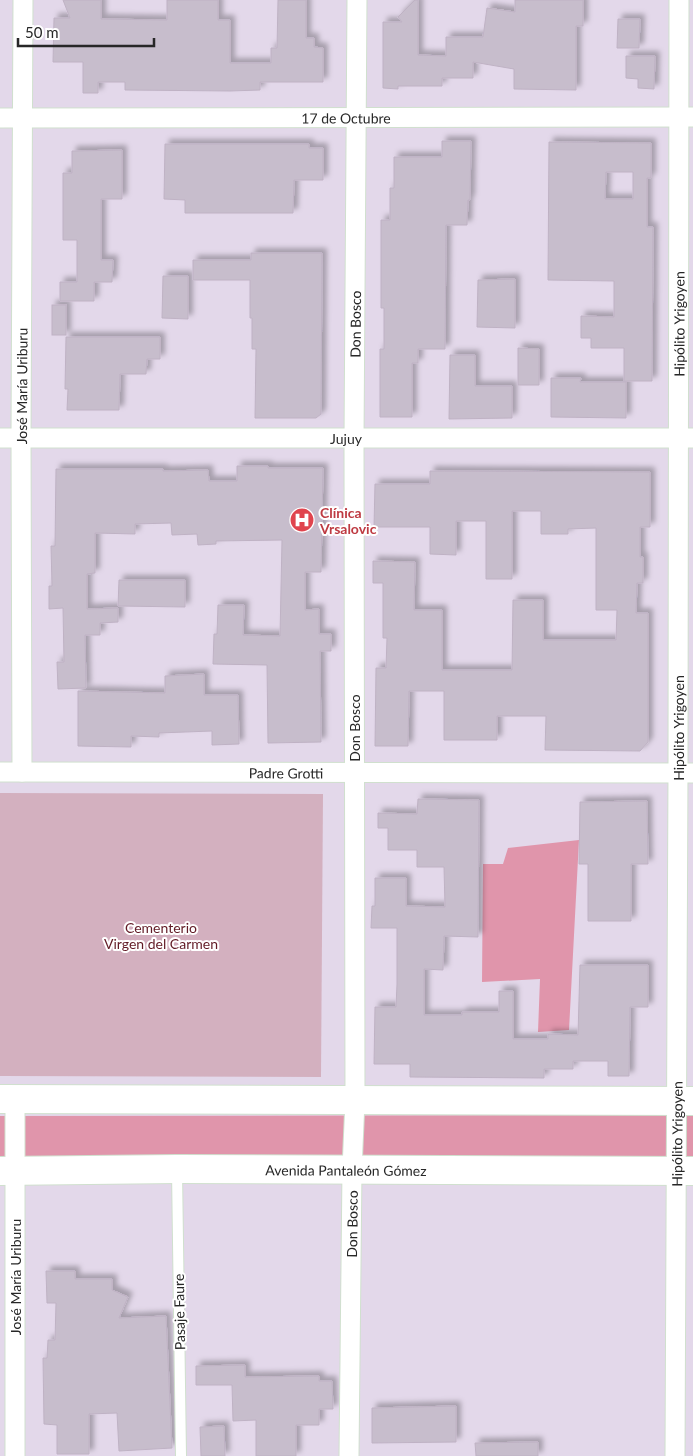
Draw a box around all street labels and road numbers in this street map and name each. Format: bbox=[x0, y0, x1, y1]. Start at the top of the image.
street label: 17 de Octubre bbox=[301, 109, 391, 126]
street label: Hipólito Yrigoyen bbox=[670, 271, 687, 377]
street label: Don Bosco bbox=[346, 290, 364, 358]
street label: José María Uriburu bbox=[12, 328, 30, 444]
street label: Jujuy bbox=[330, 430, 363, 447]
street label: Hipólito Yrigoyen bbox=[669, 675, 687, 781]
street label: Don Bosco bbox=[346, 694, 363, 762]
street label: Padre Grotti bbox=[249, 764, 323, 781]
street label: Hipólito Yrigoyen bbox=[668, 1081, 685, 1187]
street label: Avenida Pantaleón Gómez bbox=[265, 1161, 427, 1178]
street label: Don Bosco bbox=[343, 1190, 360, 1258]
street label: José María Uriburu bbox=[7, 1219, 24, 1335]
street label: Pasaje Faure bbox=[170, 1274, 188, 1350]

